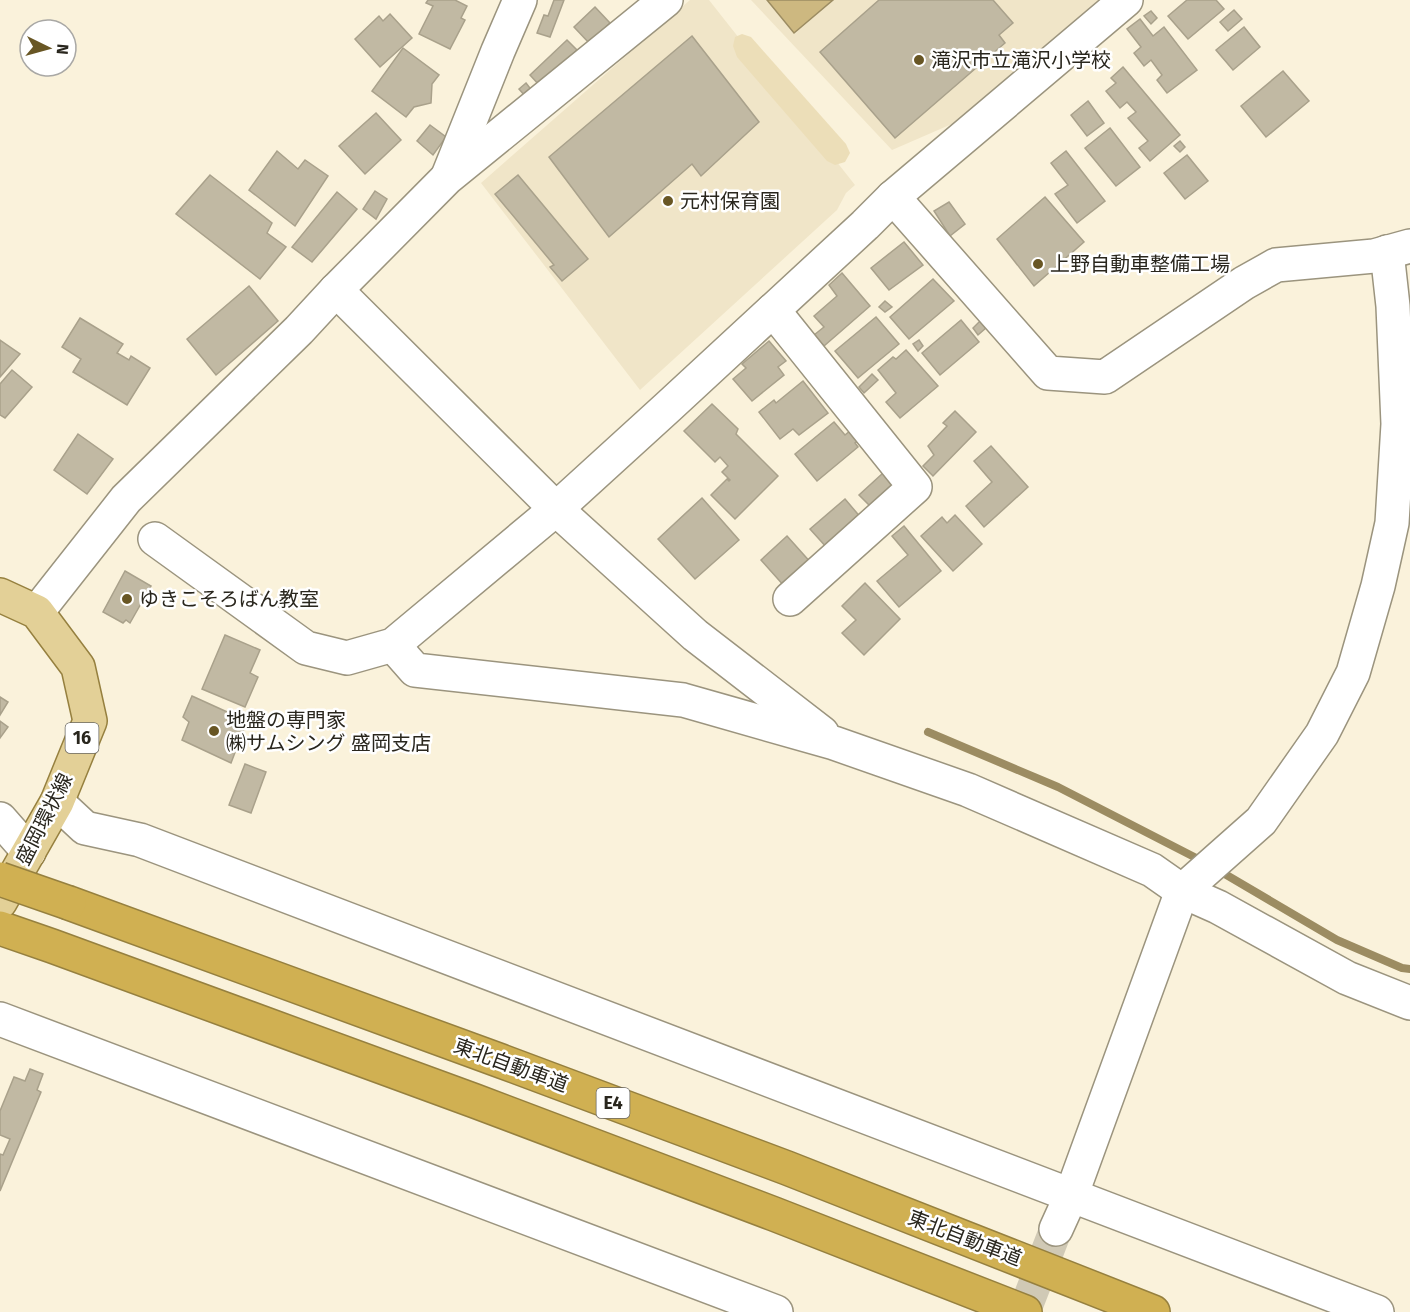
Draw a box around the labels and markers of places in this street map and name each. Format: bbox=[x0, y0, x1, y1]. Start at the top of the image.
place label: 滝沢市立滝沢小学校 bbox=[931, 48, 1111, 72]
marker: 滝沢市立滝沢小学校 bbox=[912, 53, 926, 67]
place label: 元村保育園 bbox=[680, 189, 780, 213]
marker: 元村保育園 bbox=[661, 194, 675, 208]
place label: 上野自動車整備工場 bbox=[1050, 252, 1230, 276]
marker: 上野自動車整備工場 bbox=[1031, 257, 1045, 271]
place label: ゆきこそろばん教室 bbox=[139, 587, 319, 611]
marker: ゆきこそろばん教室 bbox=[120, 592, 134, 606]
place label: 地盤の専門家 ㈱サムシング 盛岡支店 bbox=[226, 708, 431, 755]
marker: 地盤の専門家 ㈱サムシング 盛岡支店 bbox=[207, 724, 221, 738]

